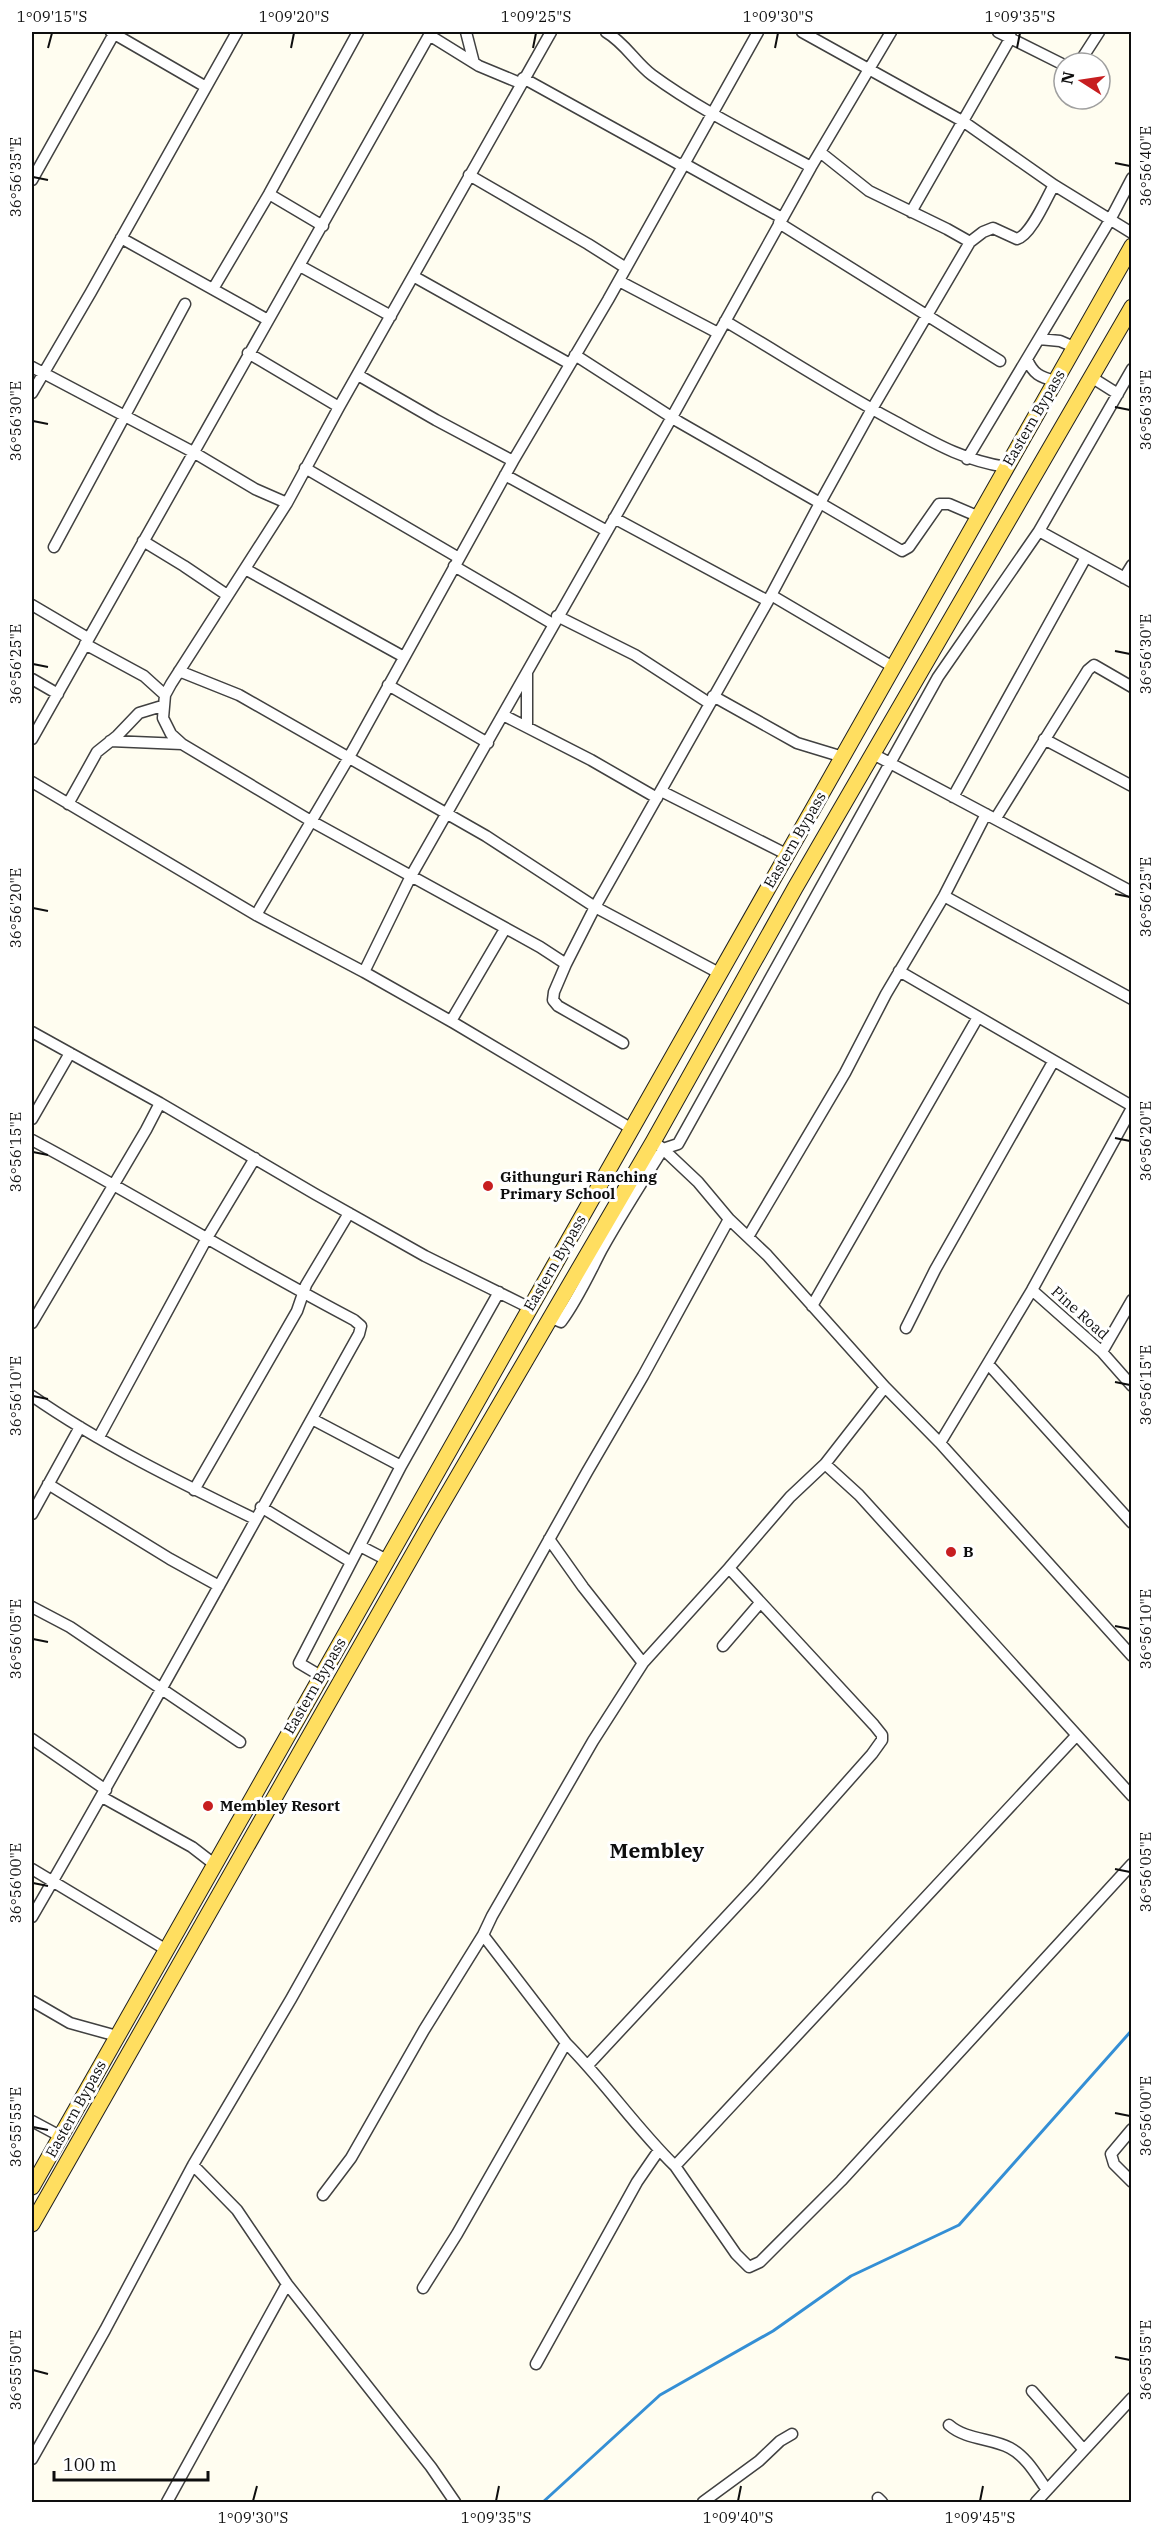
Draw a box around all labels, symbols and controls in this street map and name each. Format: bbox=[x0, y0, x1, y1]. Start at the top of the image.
text: 1°09'15"S bbox=[17, 7, 87, 26]
text: 1°09'20"S bbox=[259, 7, 329, 26]
text: 1°09'25"S bbox=[501, 7, 571, 26]
text: 1°09'30"S bbox=[743, 7, 813, 26]
text: 1°09'35"S bbox=[985, 7, 1055, 26]
north arrow bbox=[1052, 51, 1112, 111]
text: N bbox=[1056, 70, 1078, 86]
text: 36°56'40"E bbox=[1136, 126, 1155, 206]
text: 36°56'35"E bbox=[6, 137, 25, 217]
street label: Eastern Bypass bbox=[998, 366, 1069, 469]
text: 36°56'35"E bbox=[1136, 370, 1155, 450]
text: 36°56'30"E bbox=[6, 381, 25, 461]
text: 36°56'30"E bbox=[1136, 614, 1155, 694]
text: 36°56'25"E bbox=[6, 624, 25, 704]
street label: Eastern Bypass bbox=[759, 788, 830, 891]
text: 36°56'25"E bbox=[1136, 857, 1155, 937]
text: 36°56'20"E bbox=[6, 868, 25, 948]
text: 36°56'20"E bbox=[1136, 1101, 1155, 1181]
text: 36°56'15"E bbox=[6, 1112, 25, 1192]
place label: Githunguri Ranching Primary School bbox=[500, 1167, 657, 1203]
marker: Githunguri Ranching Primary School bbox=[481, 1179, 495, 1193]
street label: Eastern Bypass bbox=[519, 1211, 590, 1314]
street label: Pine Road bbox=[1048, 1282, 1113, 1343]
text: 36°56'15"E bbox=[1136, 1345, 1155, 1425]
text: 36°56'10"E bbox=[6, 1356, 25, 1436]
place label: B bbox=[963, 1542, 974, 1561]
marker: B bbox=[944, 1545, 958, 1559]
text: 36°56'10"E bbox=[1136, 1589, 1155, 1669]
text: 36°56'05"E bbox=[6, 1599, 25, 1679]
street label: Eastern Bypass bbox=[279, 1634, 350, 1737]
place label: Membley Resort bbox=[220, 1796, 340, 1815]
marker: Membley Resort bbox=[201, 1799, 215, 1813]
text: 36°56'05"E bbox=[1136, 1832, 1155, 1912]
district label: Membley bbox=[610, 1836, 704, 1864]
text: 36°56'00"E bbox=[6, 1843, 25, 1923]
street label: Eastern Bypass bbox=[41, 2057, 110, 2161]
text: 36°56'00"E bbox=[1136, 2076, 1155, 2156]
text: 36°55'55"E bbox=[6, 2087, 25, 2167]
text: 36°55'55"E bbox=[1136, 2320, 1155, 2400]
text: 36°55'50"E bbox=[6, 2330, 25, 2410]
scale bar bbox=[54, 2444, 208, 2482]
text: 100 m bbox=[63, 2453, 117, 2476]
text: 1°09'30"S bbox=[218, 2508, 288, 2527]
text: 1°09'35"S bbox=[461, 2508, 531, 2527]
text: 1°09'40"S bbox=[703, 2508, 773, 2527]
text: 1°09'45"S bbox=[945, 2508, 1015, 2527]

